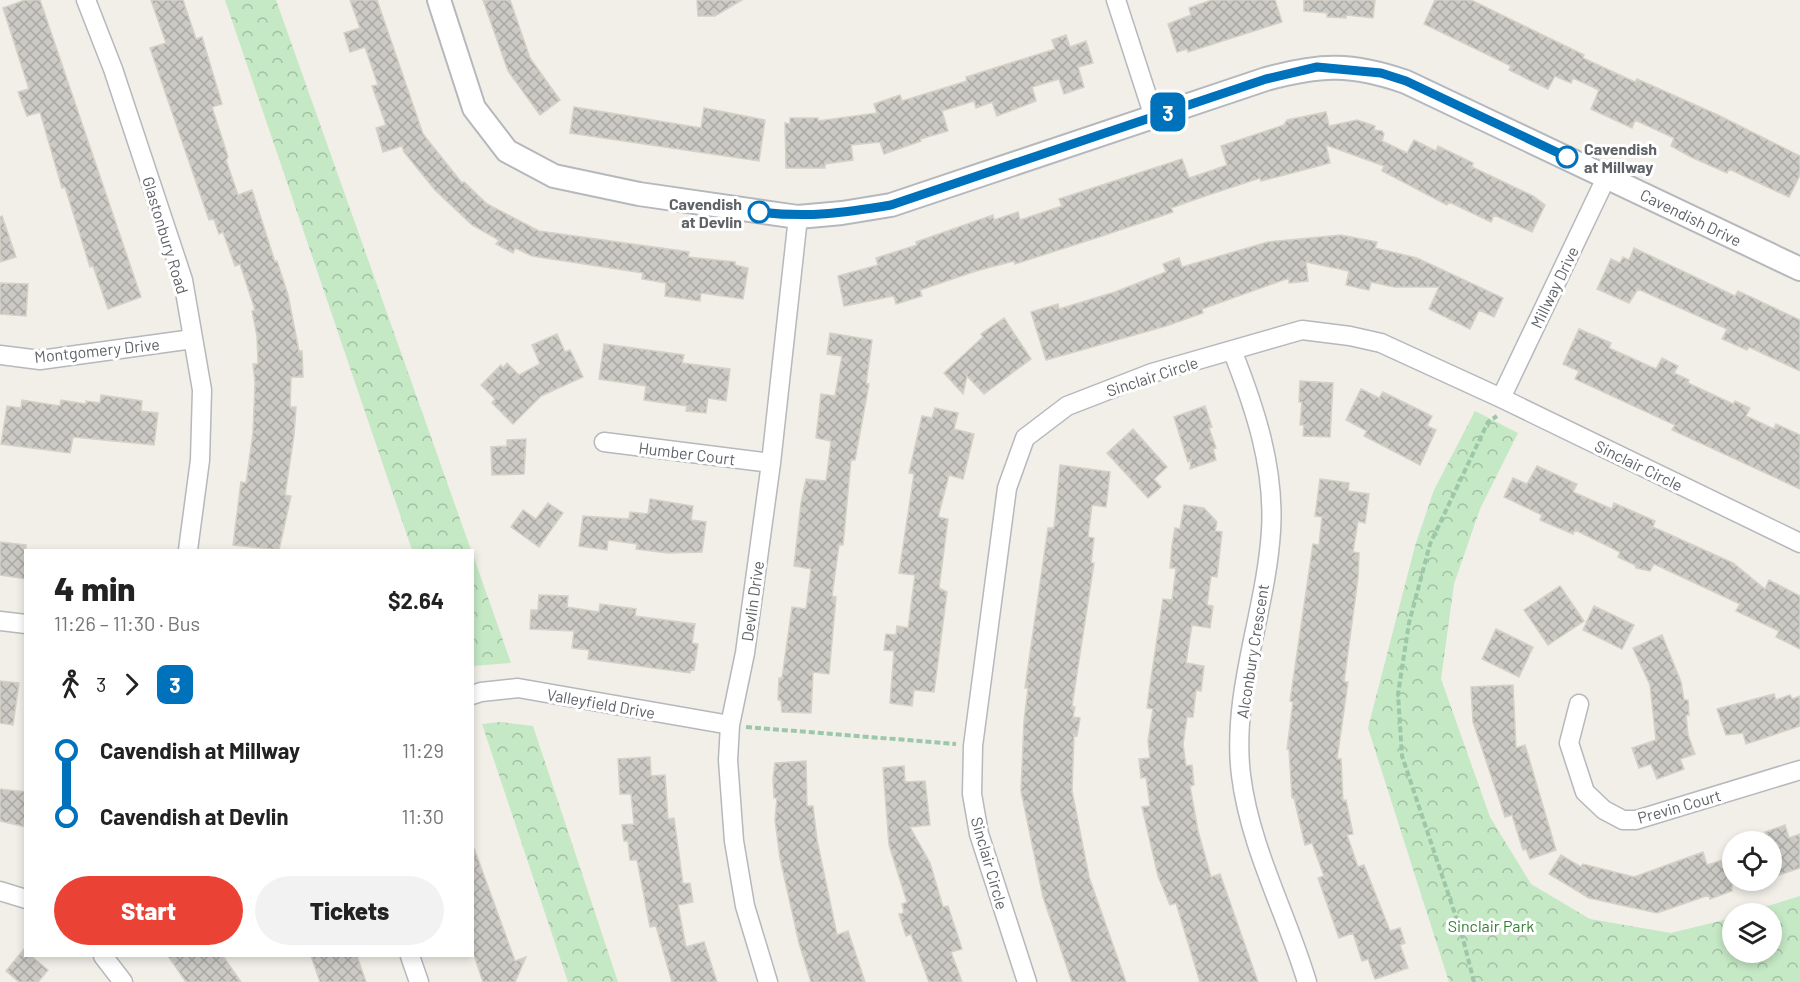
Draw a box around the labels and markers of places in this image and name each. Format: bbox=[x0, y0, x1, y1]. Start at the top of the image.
place label: Cavendish at Millway bbox=[1584, 139, 1657, 176]
marker: Cavendish at Millway bbox=[1556, 146, 1578, 168]
place label: Cavendish at Devlin bbox=[669, 194, 742, 231]
marker: Cavendish at Devlin bbox=[748, 201, 770, 223]

